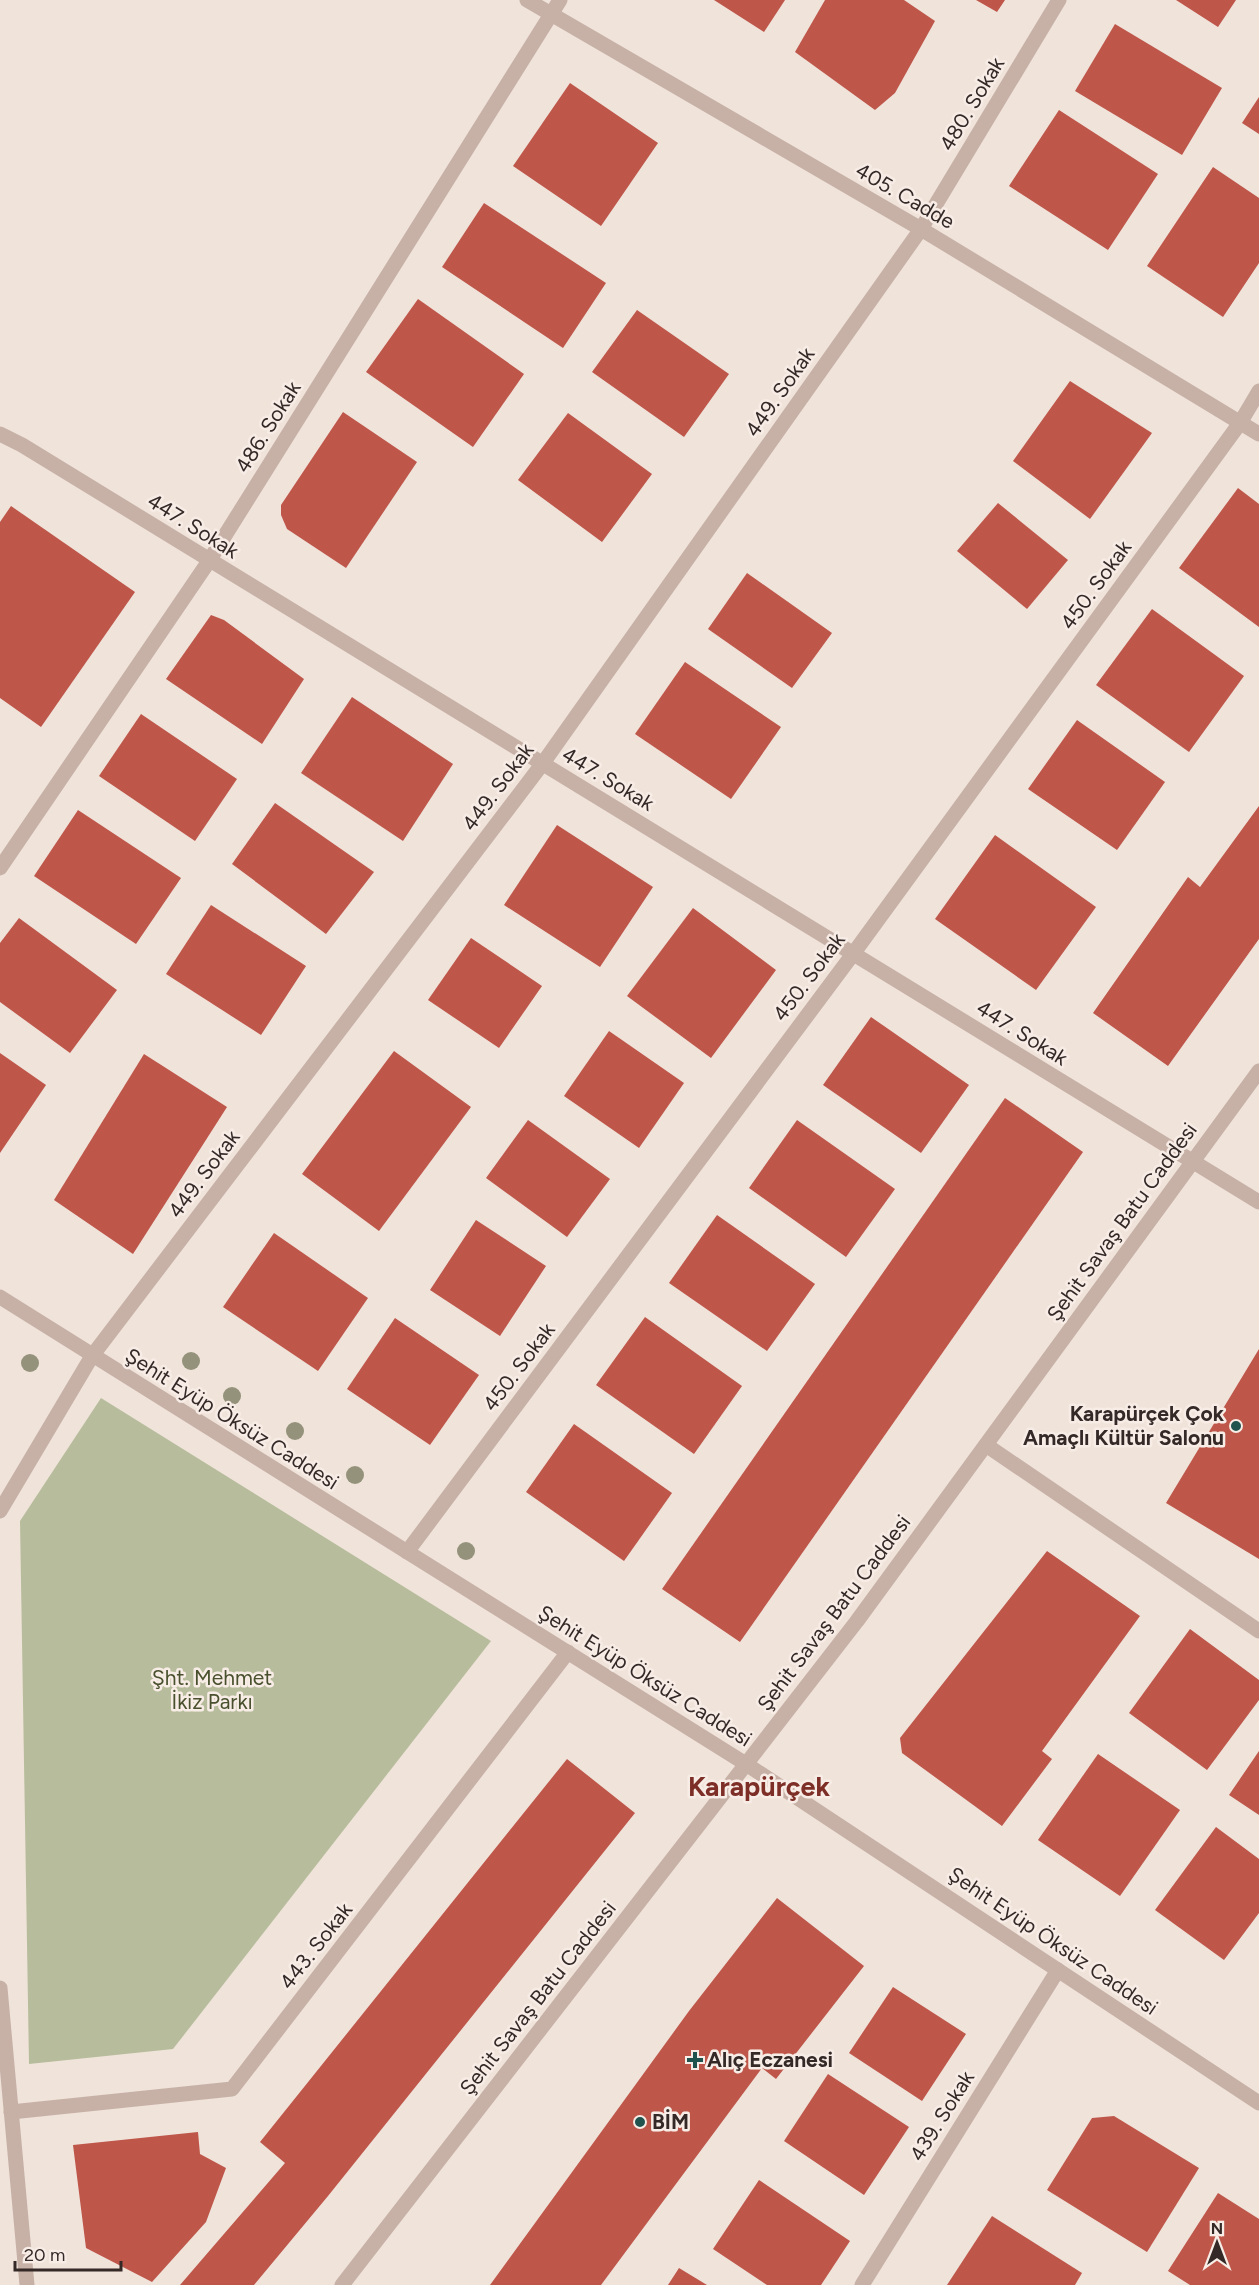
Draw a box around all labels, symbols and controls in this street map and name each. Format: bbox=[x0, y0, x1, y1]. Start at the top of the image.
street label: 480. Sokak bbox=[934, 52, 1010, 155]
street label: 405. Cadde bbox=[851, 157, 959, 234]
street label: 449. Sokak bbox=[740, 342, 820, 441]
street label: 486. Sokak bbox=[230, 376, 306, 477]
street label: 447. Sokak bbox=[143, 488, 244, 564]
street label: 450. Sokak bbox=[1055, 535, 1137, 634]
street label: 449. Sokak bbox=[456, 737, 539, 836]
street label: 447. Sokak bbox=[558, 741, 659, 816]
street label: 450. Sokak bbox=[767, 927, 850, 1026]
street label: 447. Sokak bbox=[972, 995, 1073, 1071]
street label: Şehit Savaş Batu Caddesi bbox=[1041, 1118, 1202, 1326]
street label: 449. Sokak bbox=[162, 1124, 245, 1223]
street label: 450. Sokak bbox=[477, 1317, 560, 1416]
street label: Şehit Eyüp Öksüz Caddesi bbox=[121, 1343, 344, 1495]
place label: Karapürçek Çok Amaçlı Kültür Salonu bbox=[1023, 1401, 1225, 1450]
marker: Karapürçek Çok Amaçlı Kültür Salonu bbox=[1229, 1419, 1243, 1433]
street label: Şehit Savaş Batu Caddesi bbox=[752, 1510, 915, 1716]
street label: Şehit Eyüp Öksüz Caddesi bbox=[534, 1600, 757, 1752]
park label: Şht. Mehmet İkiz Parkı bbox=[152, 1665, 272, 1714]
district label: Karapürçek bbox=[688, 1770, 831, 1803]
street label: Şehit Eyüp Öksüz Caddesi bbox=[944, 1861, 1163, 2020]
street label: Şehit Savaş Batu Caddesi bbox=[454, 1896, 621, 2100]
street label: 443. Sokak bbox=[274, 1897, 358, 1994]
place label: Alıç Eczanesi bbox=[707, 2047, 833, 2072]
marker: Alıç Eczanesi bbox=[688, 2053, 702, 2067]
street label: 439. Sokak bbox=[904, 2065, 980, 2166]
place label: BİM bbox=[652, 2109, 689, 2134]
marker: BİM bbox=[633, 2115, 647, 2129]
north arrow bbox=[1187, 2213, 1247, 2273]
text: N bbox=[1211, 2219, 1223, 2238]
scale bar bbox=[15, 2234, 122, 2272]
text: 20 m bbox=[24, 2244, 65, 2266]

